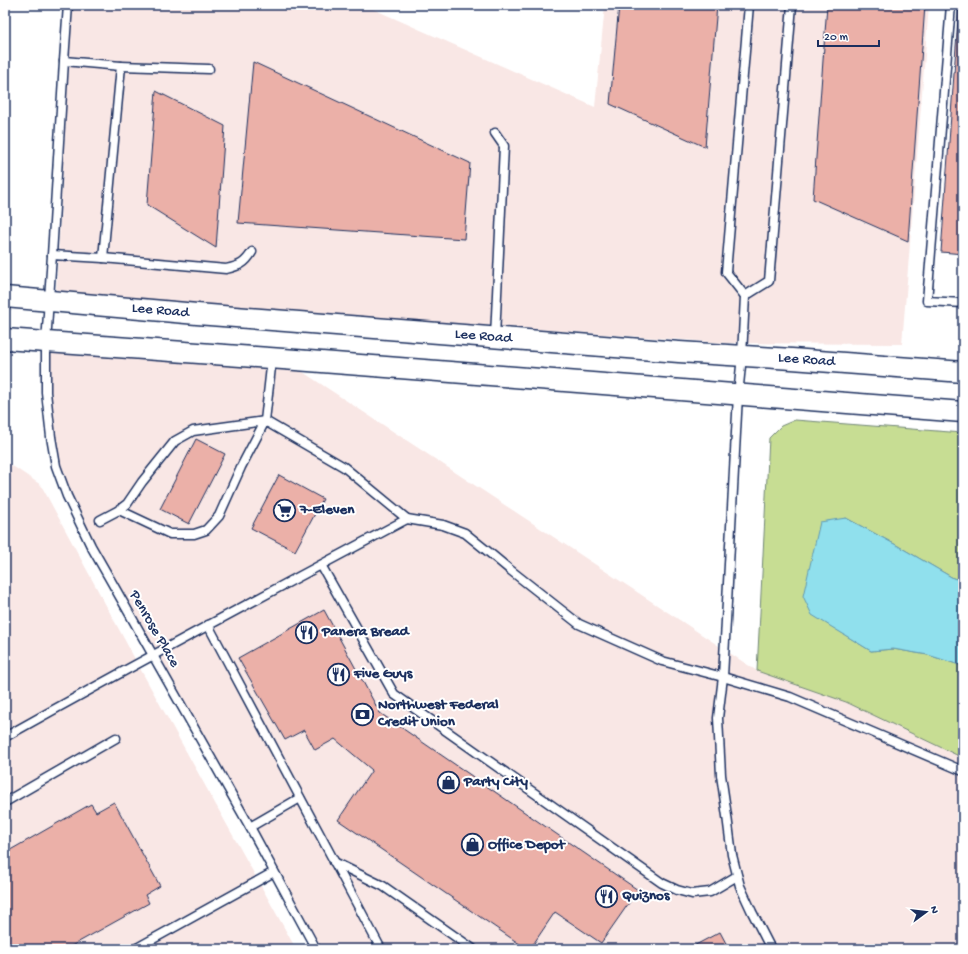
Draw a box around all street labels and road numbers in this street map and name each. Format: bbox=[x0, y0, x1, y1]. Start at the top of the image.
street label: Lee Road bbox=[131, 299, 191, 322]
street label: Lee Road bbox=[454, 325, 514, 348]
street label: Lee Road bbox=[777, 349, 837, 371]
street label: Penrose Place bbox=[124, 586, 183, 671]

